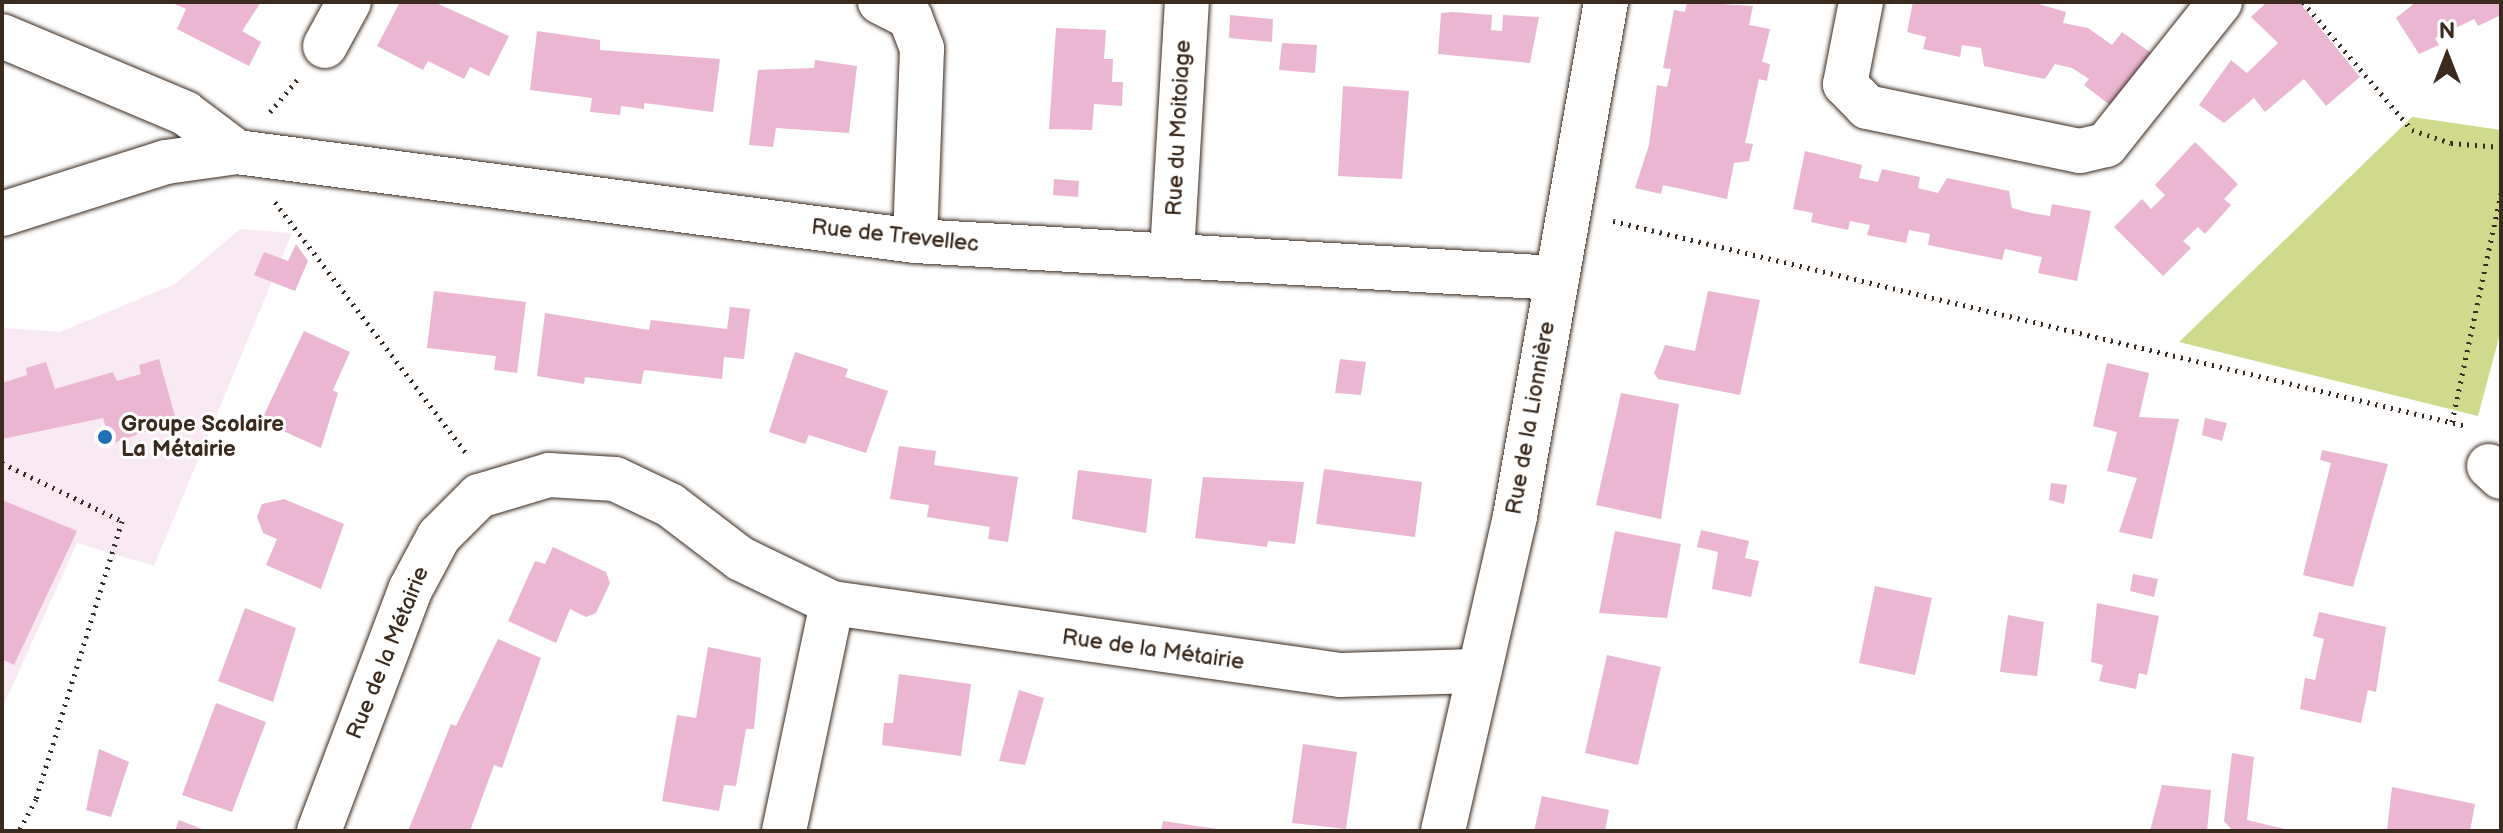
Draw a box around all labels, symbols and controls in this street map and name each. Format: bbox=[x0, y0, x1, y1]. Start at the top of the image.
north arrow bbox=[2407, 16, 2487, 96]
text: N bbox=[2439, 18, 2455, 45]
street label: Rue du Moitoiage bbox=[1161, 39, 1197, 217]
street label: Rue de Trevellec bbox=[810, 214, 980, 258]
street label: Rue de la Lionnière bbox=[1501, 319, 1561, 517]
place label: Groupe Scolaire La Métairie bbox=[121, 411, 284, 462]
marker: Groupe Scolaire La Métairie bbox=[96, 428, 114, 446]
street label: Rue de la Métairie bbox=[341, 563, 435, 743]
street label: Rue de la Métairie bbox=[1060, 624, 1246, 676]

